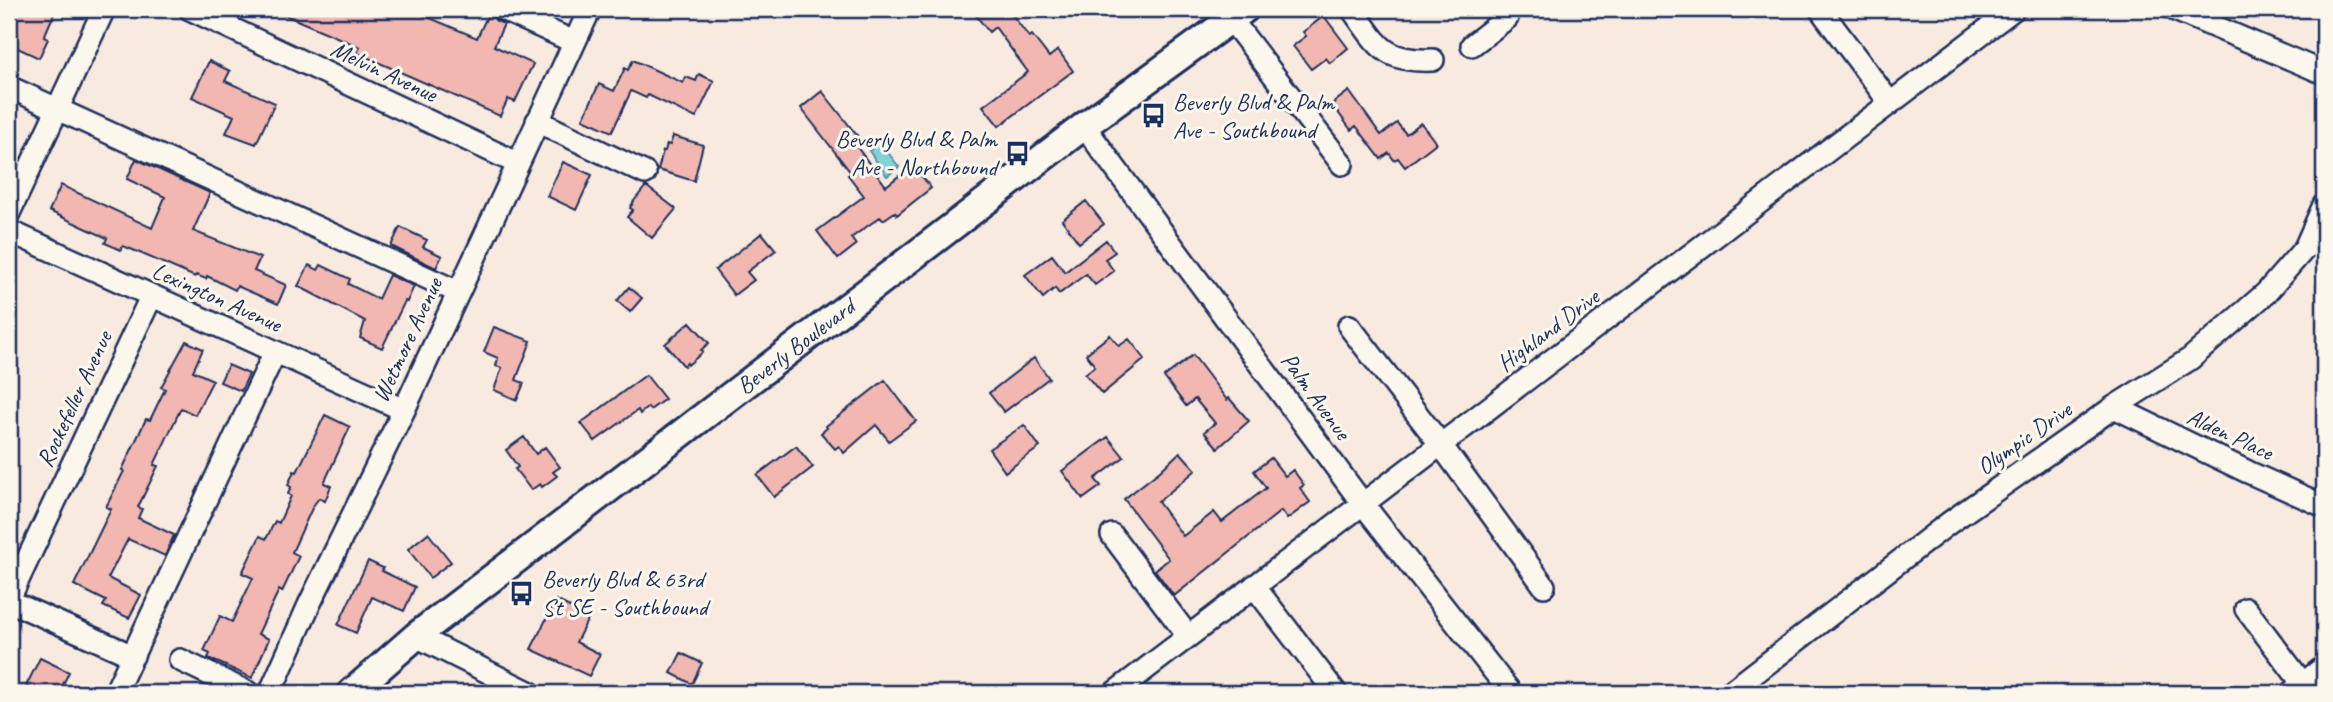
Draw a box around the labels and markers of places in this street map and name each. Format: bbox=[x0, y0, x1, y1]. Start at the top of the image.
place label: Beverly Blvd & Palm Ave - Southbound bbox=[1173, 87, 1335, 145]
bus stop icon: Beverly Blvd & Palm Ave - Southbound bbox=[1139, 102, 1167, 130]
place label: Beverly Blvd & Palm Ave - Northbound bbox=[836, 124, 1001, 182]
bus stop icon: Beverly Blvd & Palm Ave - Northbound bbox=[1003, 139, 1031, 167]
place label: Beverly Blvd & 63rd St SE - Southbound bbox=[542, 564, 711, 622]
bus stop icon: Beverly Blvd & 63rd St SE - Southbound bbox=[508, 579, 536, 607]

